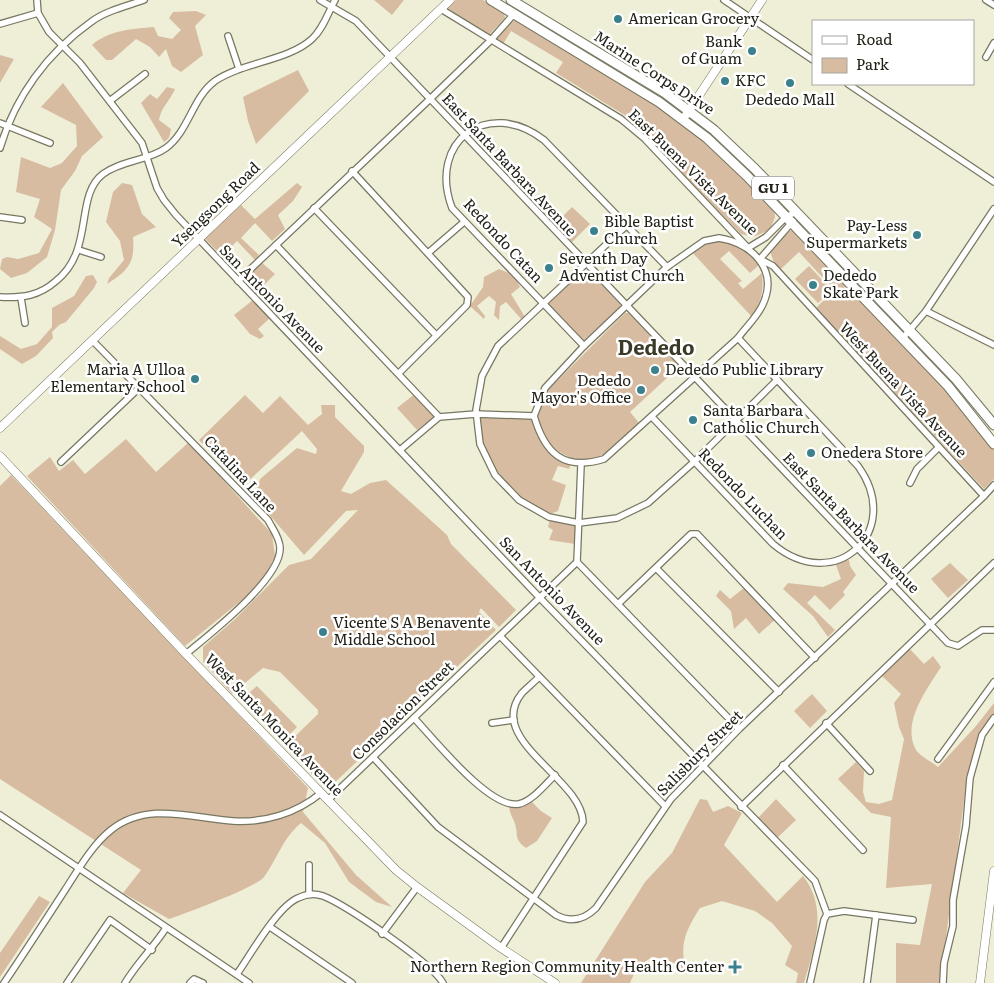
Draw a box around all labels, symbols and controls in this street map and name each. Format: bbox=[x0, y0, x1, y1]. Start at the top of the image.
place label: American Grocery bbox=[628, 6, 759, 29]
marker: American Grocery bbox=[612, 13, 624, 25]
legend bbox=[812, 20, 974, 85]
street label: Marine Corps Drive bbox=[590, 24, 720, 120]
text: Road bbox=[856, 27, 892, 50]
place label: Bank of Guam bbox=[681, 29, 743, 69]
marker: Bank of Guam bbox=[746, 45, 758, 57]
text: Park bbox=[856, 52, 890, 75]
place label: KFC bbox=[735, 68, 766, 91]
marker: KFC bbox=[719, 75, 731, 87]
marker: Dededo Mall bbox=[784, 77, 796, 89]
street label: East Santa Barbara Avenue bbox=[437, 87, 583, 241]
place label: Dededo Mall bbox=[745, 87, 835, 110]
street label: East Buena Vista Avenue bbox=[624, 102, 765, 240]
street label: Ysengsong Road bbox=[166, 156, 264, 252]
road number: GU 1 bbox=[752, 177, 794, 200]
street label: Redondo Catan bbox=[459, 193, 549, 287]
place label: Bible Baptist Church bbox=[604, 209, 694, 249]
place label: Pay-Less Supermarkets bbox=[806, 213, 907, 253]
marker: Bible Baptist Church bbox=[588, 225, 600, 237]
marker: Pay-Less Supermarkets bbox=[911, 229, 923, 241]
street label: San Antonio Avenue bbox=[215, 238, 331, 358]
place label: Seventh Day Adventist Church bbox=[559, 246, 685, 286]
marker: Seventh Day Adventist Church bbox=[543, 262, 555, 274]
place label: Dededo Skate Park bbox=[823, 263, 899, 303]
marker: Dededo Skate Park bbox=[807, 279, 819, 291]
street label: West Buena Vista Avenue bbox=[835, 316, 974, 462]
district label: Dededo bbox=[618, 331, 694, 361]
place label: Maria A Ulloa Elementary School bbox=[50, 357, 186, 397]
place label: Dededo Public Library bbox=[665, 357, 824, 380]
marker: Dededo Public Library bbox=[649, 364, 661, 376]
place label: Dededo Mayor's Office bbox=[531, 368, 631, 408]
marker: Maria A Ulloa Elementary School bbox=[189, 373, 201, 385]
marker: Dededo Mayor's Office bbox=[635, 384, 647, 396]
place label: Santa Barbara Catholic Church bbox=[703, 398, 820, 438]
marker: Santa Barbara Catholic Church bbox=[687, 414, 699, 426]
street label: Catalina Lane bbox=[199, 429, 283, 517]
place label: Onedera Store bbox=[821, 440, 923, 463]
street label: Redondo Luchan bbox=[694, 442, 794, 544]
street label: East Santa Barbara Avenue bbox=[778, 446, 926, 598]
marker: Onedera Store bbox=[805, 447, 817, 459]
street label: San Antonio Avenue bbox=[495, 530, 611, 650]
place label: Vicente S A Benavente Middle School bbox=[333, 610, 491, 650]
marker: Vicente S A Benavente Middle School bbox=[317, 626, 329, 638]
street label: West Santa Monica Avenue bbox=[200, 647, 350, 801]
street label: Consolacion Street bbox=[346, 655, 458, 765]
street label: Salisbury Street bbox=[651, 704, 747, 800]
place label: Northern Region Community Health Center bbox=[410, 954, 724, 977]
marker: Northern Region Community Health Center bbox=[728, 960, 742, 974]

